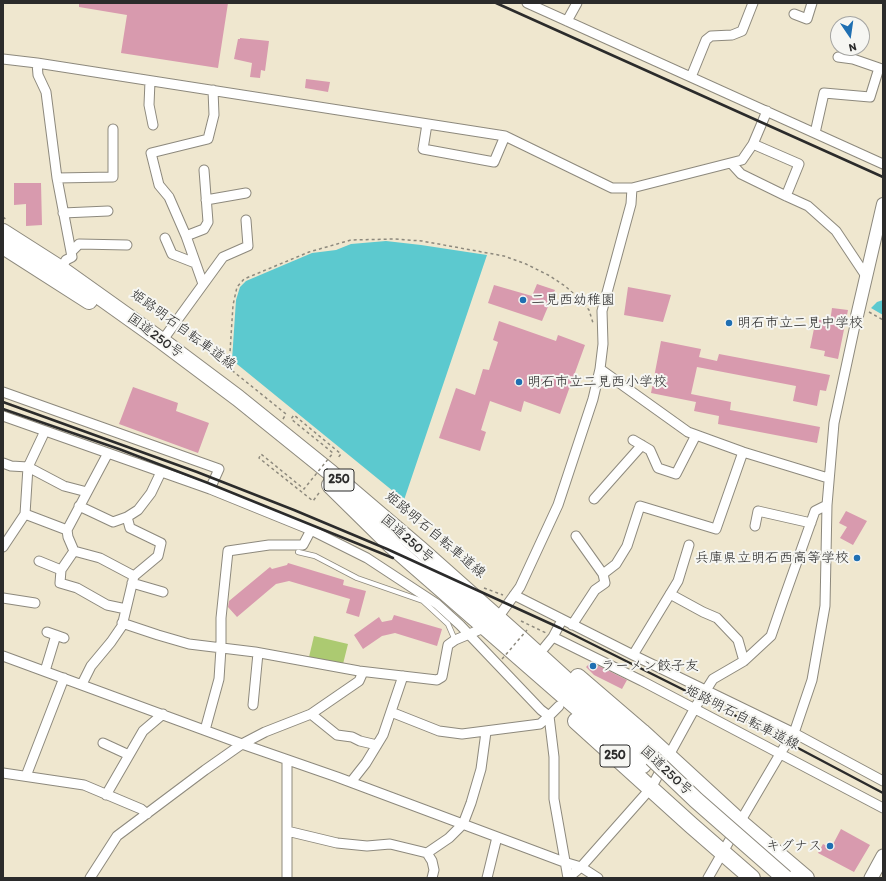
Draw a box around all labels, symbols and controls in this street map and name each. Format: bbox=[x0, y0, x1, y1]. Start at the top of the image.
north arrow bbox=[830, 16, 870, 56]
text: N bbox=[848, 40, 858, 54]
street label: 姫路明石自転車道線 bbox=[127, 286, 239, 374]
place label: 二見西幼稚園 bbox=[531, 292, 615, 308]
marker: 二見西幼稚園 bbox=[518, 295, 528, 305]
street label: 国道250号 bbox=[124, 310, 186, 362]
place label: 明石市立二見中学校 bbox=[737, 315, 863, 331]
marker: 明石市立二見中学校 bbox=[724, 318, 734, 328]
place label: 明石市立二見西小学校 bbox=[527, 374, 667, 390]
marker: 明石市立二見西小学校 bbox=[514, 377, 524, 387]
road number: 250 bbox=[324, 469, 354, 491]
street label: 姫路明石自転車道線 bbox=[381, 488, 489, 582]
street label: 国道250号 bbox=[377, 511, 437, 567]
place label: 兵庫県立明石西高等学校 bbox=[695, 550, 849, 566]
marker: 兵庫県立明石西高等学校 bbox=[852, 553, 862, 563]
place label: ラーメン餃子友 bbox=[601, 658, 699, 674]
marker: ラーメン餃子友 bbox=[588, 661, 598, 671]
street label: 姫路明石自転車道線 bbox=[682, 682, 802, 754]
street label: 国道250号 bbox=[636, 743, 696, 799]
road number: 250 bbox=[600, 745, 630, 767]
place label: キグナス bbox=[766, 838, 822, 854]
marker: キグナス bbox=[825, 841, 835, 851]

